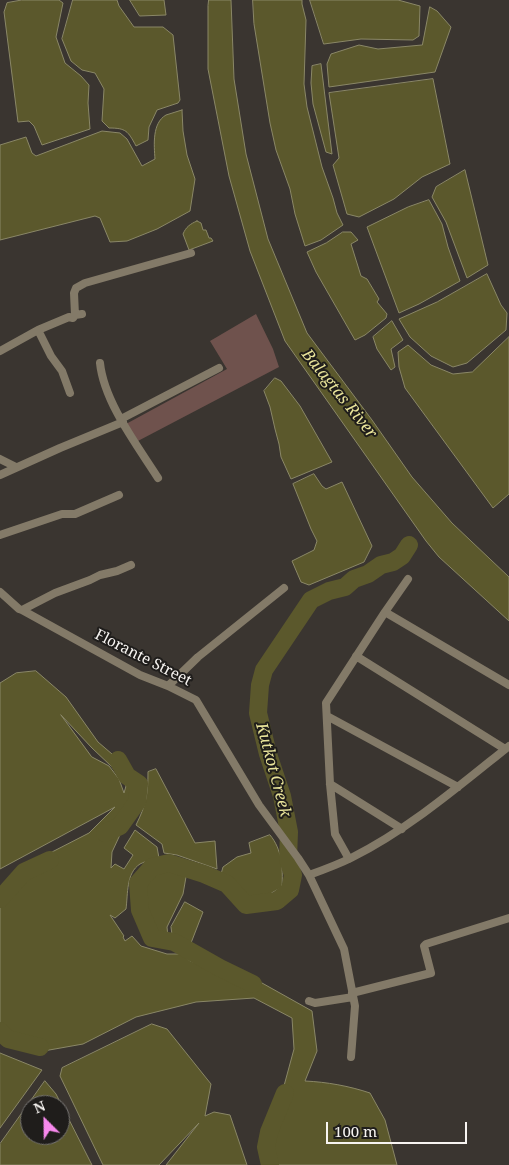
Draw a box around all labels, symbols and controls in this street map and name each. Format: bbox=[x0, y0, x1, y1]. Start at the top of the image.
water label: Balagtas River bbox=[297, 346, 381, 442]
street label: Florante Street bbox=[92, 626, 194, 690]
water label: Kutkot Creek bbox=[251, 721, 295, 819]
north arrow bbox=[20, 1095, 70, 1145]
text: N bbox=[31, 1096, 48, 1118]
scale bar bbox=[329, 1112, 470, 1144]
text: 100 m bbox=[334, 1121, 377, 1141]

